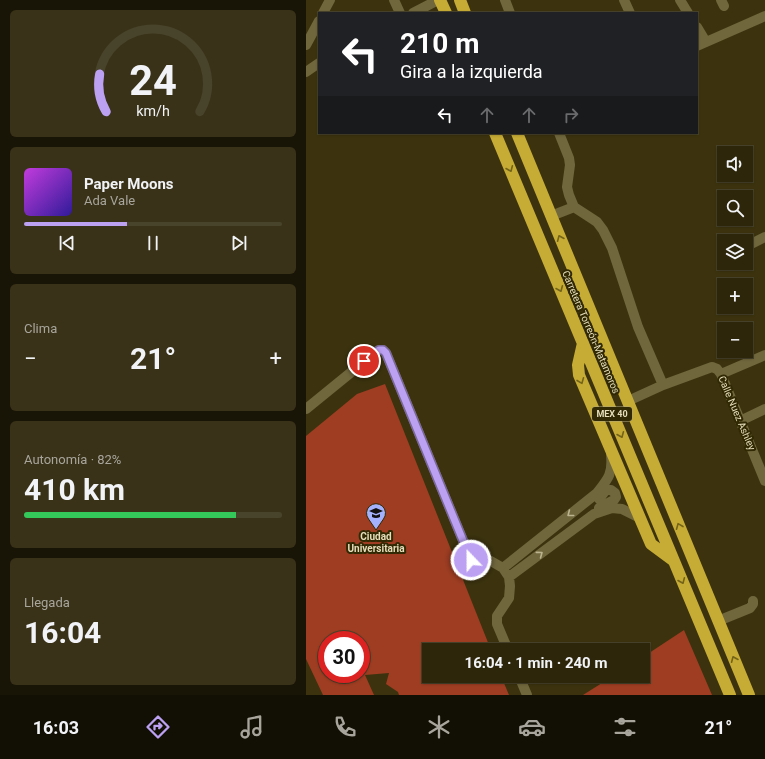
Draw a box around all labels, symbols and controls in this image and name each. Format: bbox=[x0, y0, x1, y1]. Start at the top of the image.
text: 210 m bbox=[400, 27, 479, 60]
icon: left bbox=[334, 28, 386, 80]
text: 24 bbox=[129, 55, 177, 104]
text: Gira a la izquierda bbox=[400, 61, 543, 82]
text: km/h bbox=[136, 102, 170, 118]
icon: left bbox=[434, 104, 456, 126]
icon: ahead bbox=[476, 104, 498, 126]
icon: ahead bbox=[518, 104, 540, 126]
icon: right bbox=[560, 104, 582, 126]
map controls bbox=[717, 146, 753, 358]
button: sound bbox=[717, 146, 753, 182]
one-way arrow bbox=[506, 165, 514, 172]
text: Paper Moons bbox=[84, 175, 174, 193]
button: search bbox=[717, 190, 753, 226]
text: Ada Vale bbox=[84, 193, 135, 208]
icon: previous bbox=[56, 232, 78, 254]
icon: pause bbox=[142, 232, 164, 254]
icon: next bbox=[228, 232, 250, 254]
one-way arrow bbox=[557, 234, 565, 242]
button: layers bbox=[717, 234, 753, 270]
street label: Carretera Torreón-Matamoros bbox=[560, 269, 622, 395]
button: + bbox=[717, 278, 753, 314]
one-way arrow bbox=[556, 285, 564, 292]
text: Clima bbox=[24, 321, 57, 336]
button: − bbox=[717, 322, 753, 358]
text: 21° bbox=[130, 341, 176, 376]
pin bbox=[347, 344, 381, 378]
text: − bbox=[24, 346, 37, 371]
text: + bbox=[270, 346, 282, 371]
icon: arrive bbox=[353, 350, 375, 372]
street label: Calle Nuez Ashley bbox=[716, 374, 758, 452]
one-way arrow bbox=[577, 377, 585, 384]
road number: MEX 40 bbox=[592, 407, 632, 421]
one-way arrow bbox=[616, 430, 624, 438]
text: Autonomía · 82% bbox=[24, 452, 121, 467]
text: 410 km bbox=[24, 472, 125, 507]
school or university icon: Ciudad Universitaria bbox=[365, 502, 387, 530]
one-way arrow bbox=[568, 510, 575, 517]
one-way arrow bbox=[676, 522, 684, 529]
place label: Ciudad Universitaria bbox=[347, 531, 405, 554]
position arrow bbox=[450, 539, 492, 581]
one-way arrow bbox=[536, 551, 543, 559]
one-way arrow bbox=[677, 576, 685, 584]
text: Llegada bbox=[24, 595, 70, 610]
text: 16:04 bbox=[24, 615, 101, 650]
speed limit sign: 30 bbox=[318, 631, 370, 683]
text: 16:04 · 1 min · 240 m bbox=[465, 654, 607, 672]
one-way arrow bbox=[731, 656, 739, 663]
icon: directions bbox=[144, 713, 172, 741]
icon: music bbox=[238, 713, 266, 741]
icon: phone bbox=[331, 713, 359, 741]
icon: climate bbox=[425, 713, 453, 741]
icon: car bbox=[518, 713, 546, 741]
icon: filters bbox=[611, 713, 639, 741]
text: 16:03 bbox=[33, 717, 79, 738]
text: 21° bbox=[705, 717, 732, 738]

